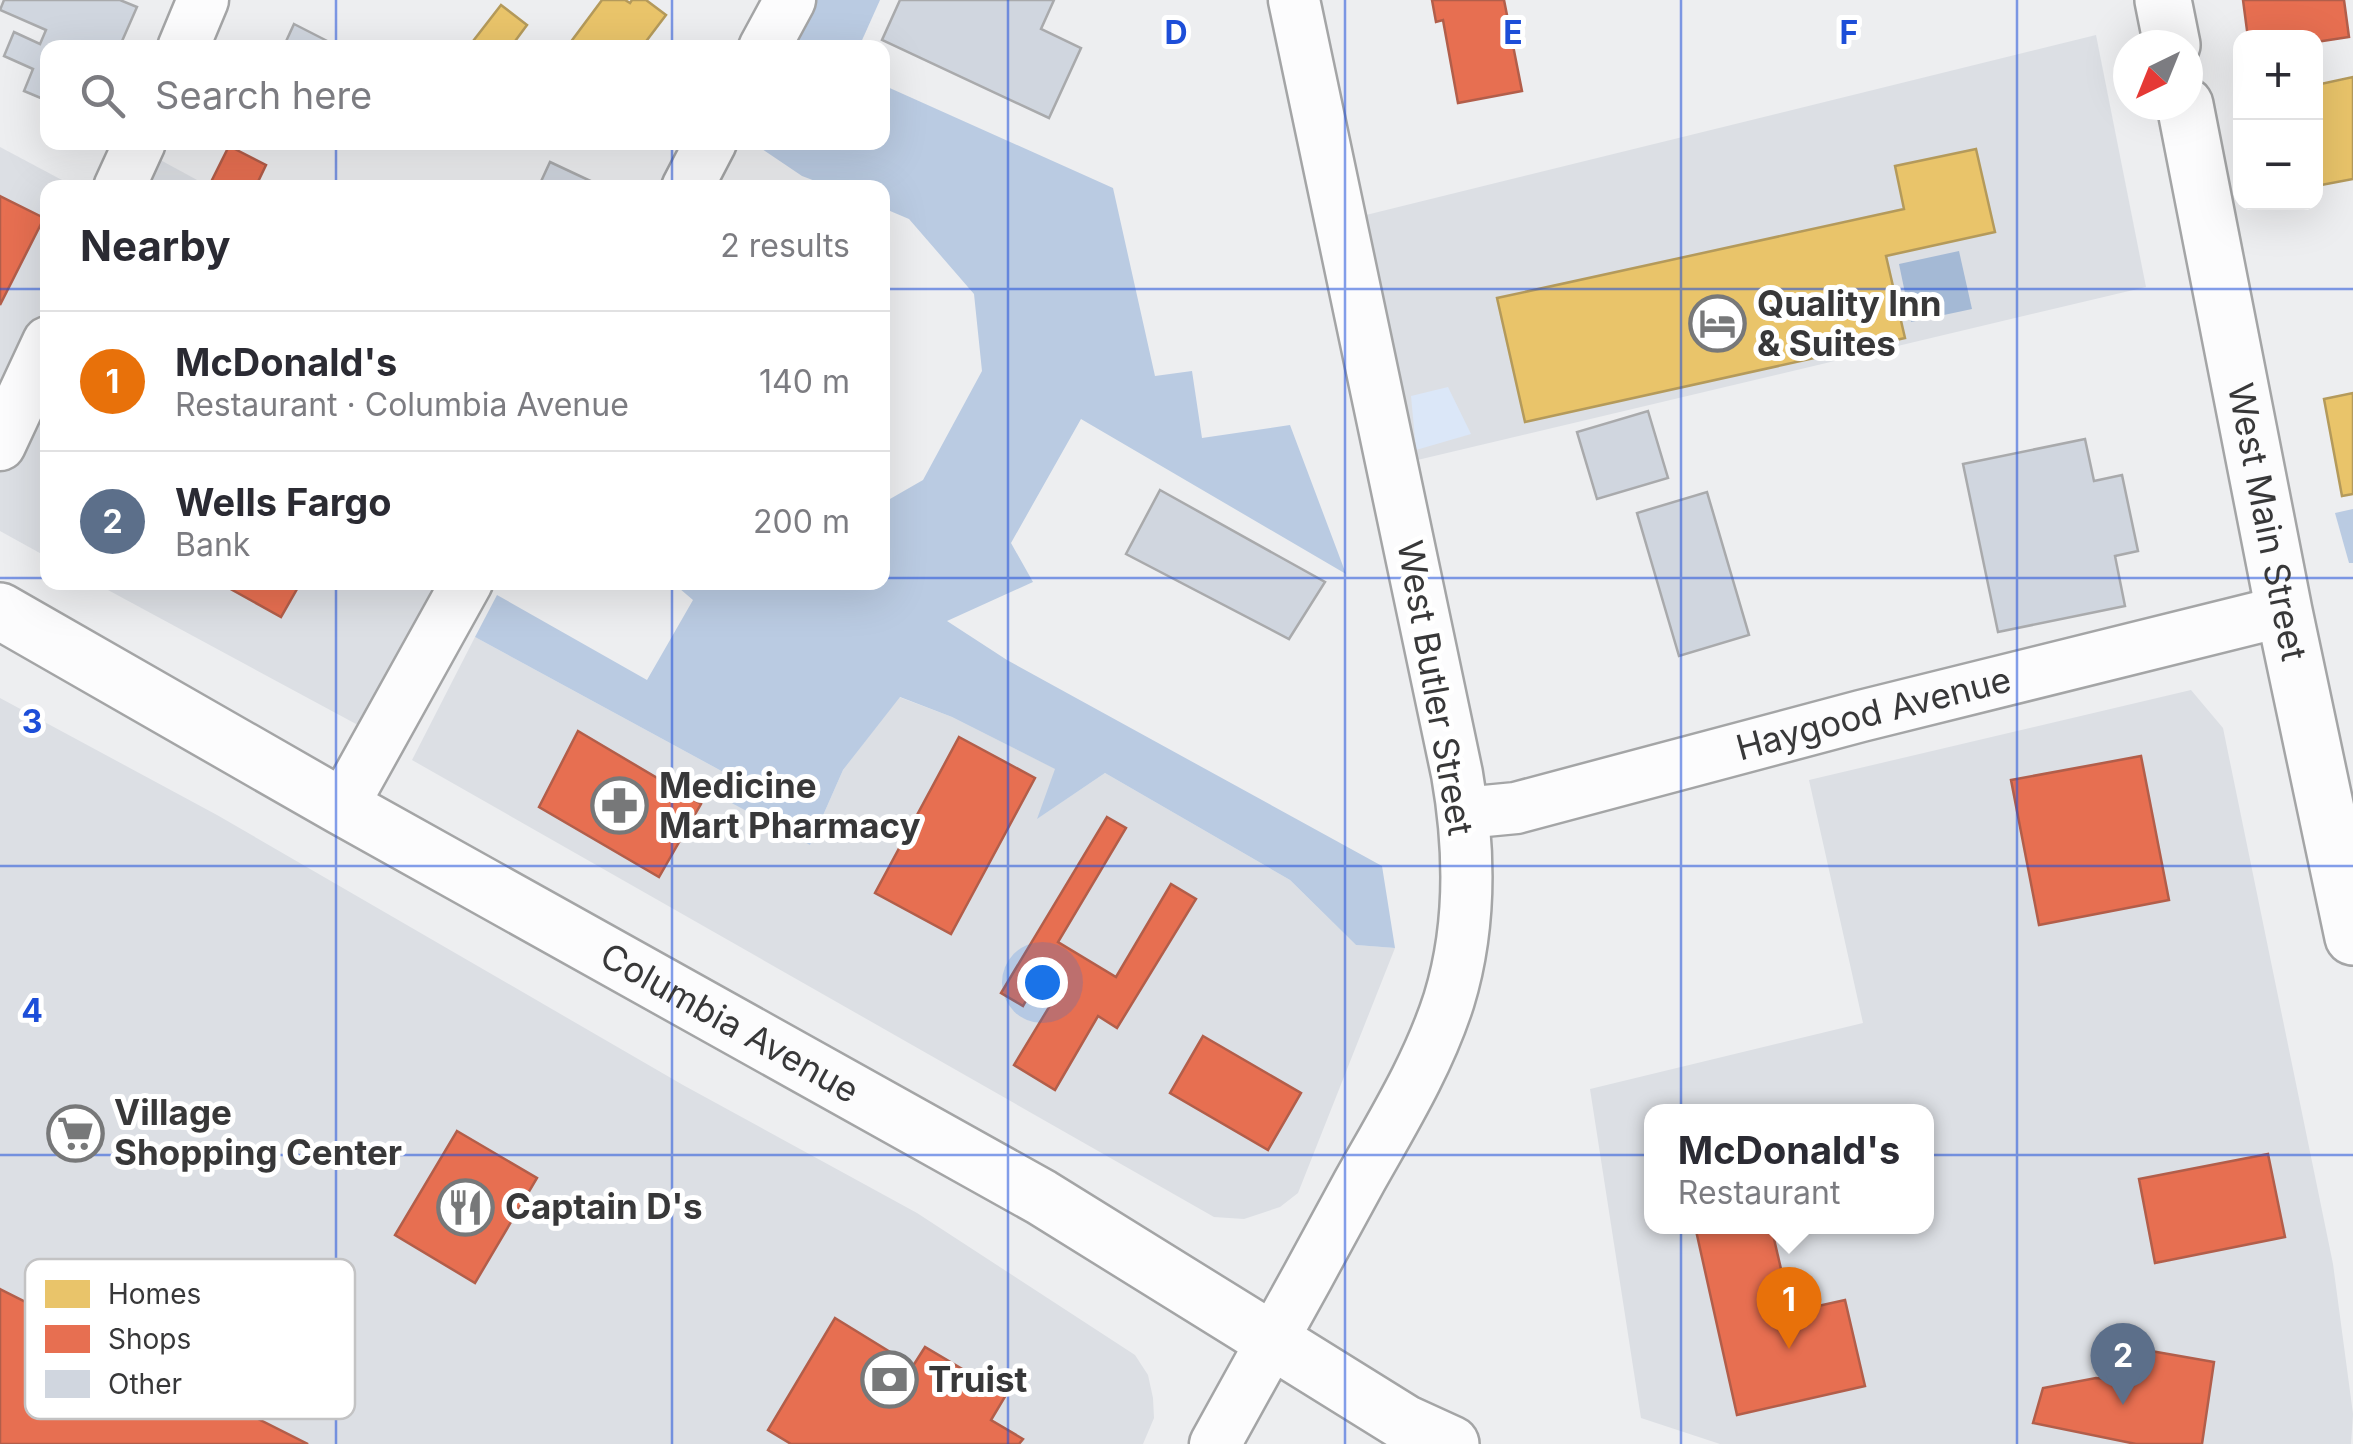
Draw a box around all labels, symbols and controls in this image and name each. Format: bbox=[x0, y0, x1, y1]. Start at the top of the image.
text: D bbox=[1164, 13, 1188, 52]
text: E bbox=[1503, 13, 1523, 52]
text: F bbox=[1840, 13, 1858, 52]
north arrow bbox=[2113, 30, 2203, 120]
map controls bbox=[2233, 30, 2323, 210]
button: + bbox=[2233, 30, 2323, 120]
search box bbox=[40, 40, 890, 150]
icon: search bbox=[75, 68, 130, 123]
text: Search here bbox=[155, 72, 372, 118]
button: − bbox=[2233, 120, 2323, 210]
text: Nearby bbox=[80, 220, 231, 271]
text: 2 results bbox=[720, 226, 850, 265]
place label: Quality Inn & Suites bbox=[1757, 282, 1942, 364]
hotel icon: Quality Inn & Suites bbox=[1688, 294, 1748, 354]
text: McDonald's bbox=[175, 339, 397, 385]
text: 1 bbox=[106, 362, 119, 401]
text: 140 m bbox=[759, 362, 850, 401]
street label: West Main Street bbox=[2220, 379, 2316, 664]
text: Restaurant · Columbia Avenue bbox=[175, 385, 629, 424]
text: Wells Fargo bbox=[175, 479, 392, 525]
text: 2 bbox=[102, 502, 123, 541]
text: 200 m bbox=[753, 502, 850, 541]
text: Bank bbox=[175, 525, 250, 564]
street label: West Butler Street bbox=[1389, 537, 1483, 839]
street label: Haygood Avenue bbox=[1731, 658, 2015, 768]
text: 3 bbox=[22, 702, 42, 741]
place label: Medicine Mart Pharmacy bbox=[659, 764, 921, 846]
pharmacy icon: Medicine Mart Pharmacy bbox=[590, 776, 650, 836]
street label: Columbia Avenue bbox=[594, 934, 866, 1111]
your location bbox=[1017, 957, 1068, 1008]
text: 4 bbox=[21, 991, 43, 1030]
place label: Village Shopping Center bbox=[114, 1091, 402, 1173]
supermarket icon: Village Shopping Center bbox=[45, 1103, 105, 1163]
popup bbox=[1644, 1104, 1934, 1234]
text: McDonald's bbox=[1678, 1127, 1900, 1173]
text: Restaurant bbox=[1678, 1173, 1840, 1212]
restaurant icon: Captain D's bbox=[436, 1177, 496, 1237]
place label: Captain D's bbox=[505, 1185, 703, 1227]
legend bbox=[25, 1259, 355, 1419]
pin: 1 bbox=[1756, 1266, 1822, 1349]
text: Homes bbox=[108, 1277, 201, 1311]
text: Shops bbox=[108, 1322, 191, 1356]
pin: 2 bbox=[2090, 1322, 2156, 1405]
bank icon: Truist bbox=[859, 1350, 919, 1410]
place label: Truist bbox=[928, 1358, 1028, 1400]
text: Other bbox=[108, 1367, 182, 1401]

